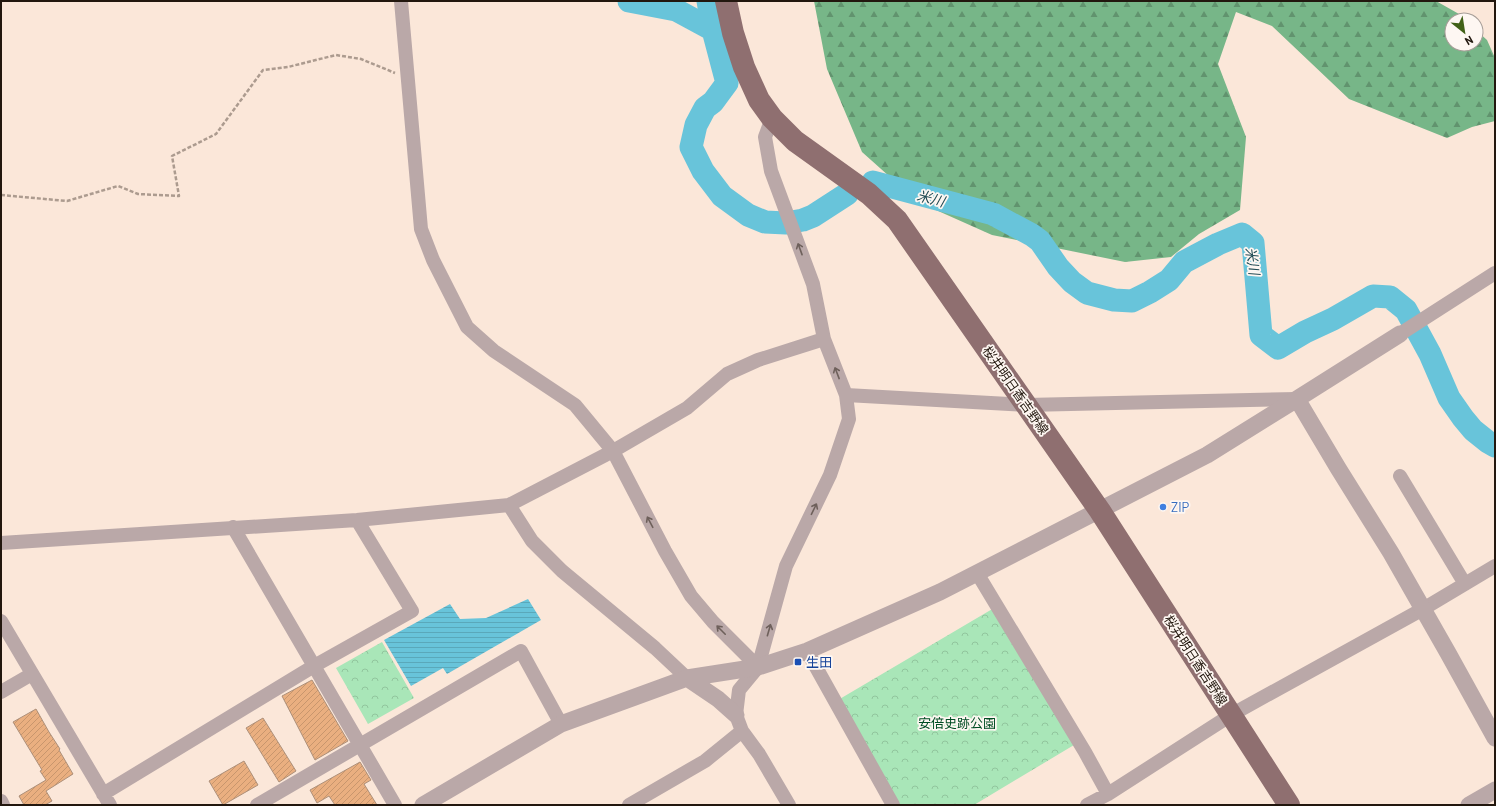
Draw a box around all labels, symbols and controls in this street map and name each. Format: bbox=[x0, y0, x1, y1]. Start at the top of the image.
north arrow bbox=[1444, 12, 1484, 52]
text: N bbox=[1463, 34, 1476, 49]
water label: 米川 bbox=[915, 186, 949, 210]
one-way arrow bbox=[796, 243, 804, 255]
water label: 米川 bbox=[1242, 246, 1264, 278]
street label: 桜井明日香吉野線 bbox=[980, 343, 1052, 437]
one-way arrow bbox=[833, 368, 841, 380]
place label: ZIP bbox=[1171, 499, 1190, 515]
marker: ZIP bbox=[1158, 502, 1168, 512]
one-way arrow bbox=[811, 503, 818, 515]
one-way arrow bbox=[645, 516, 653, 528]
street label: 桜井明日香吉野線 bbox=[1161, 612, 1231, 708]
one-way arrow bbox=[765, 624, 773, 637]
one-way arrow bbox=[716, 625, 726, 635]
place label: 生田 bbox=[806, 654, 832, 670]
marker: 生田 bbox=[793, 657, 803, 667]
park label: 安倍史跡公園 bbox=[918, 715, 996, 731]

